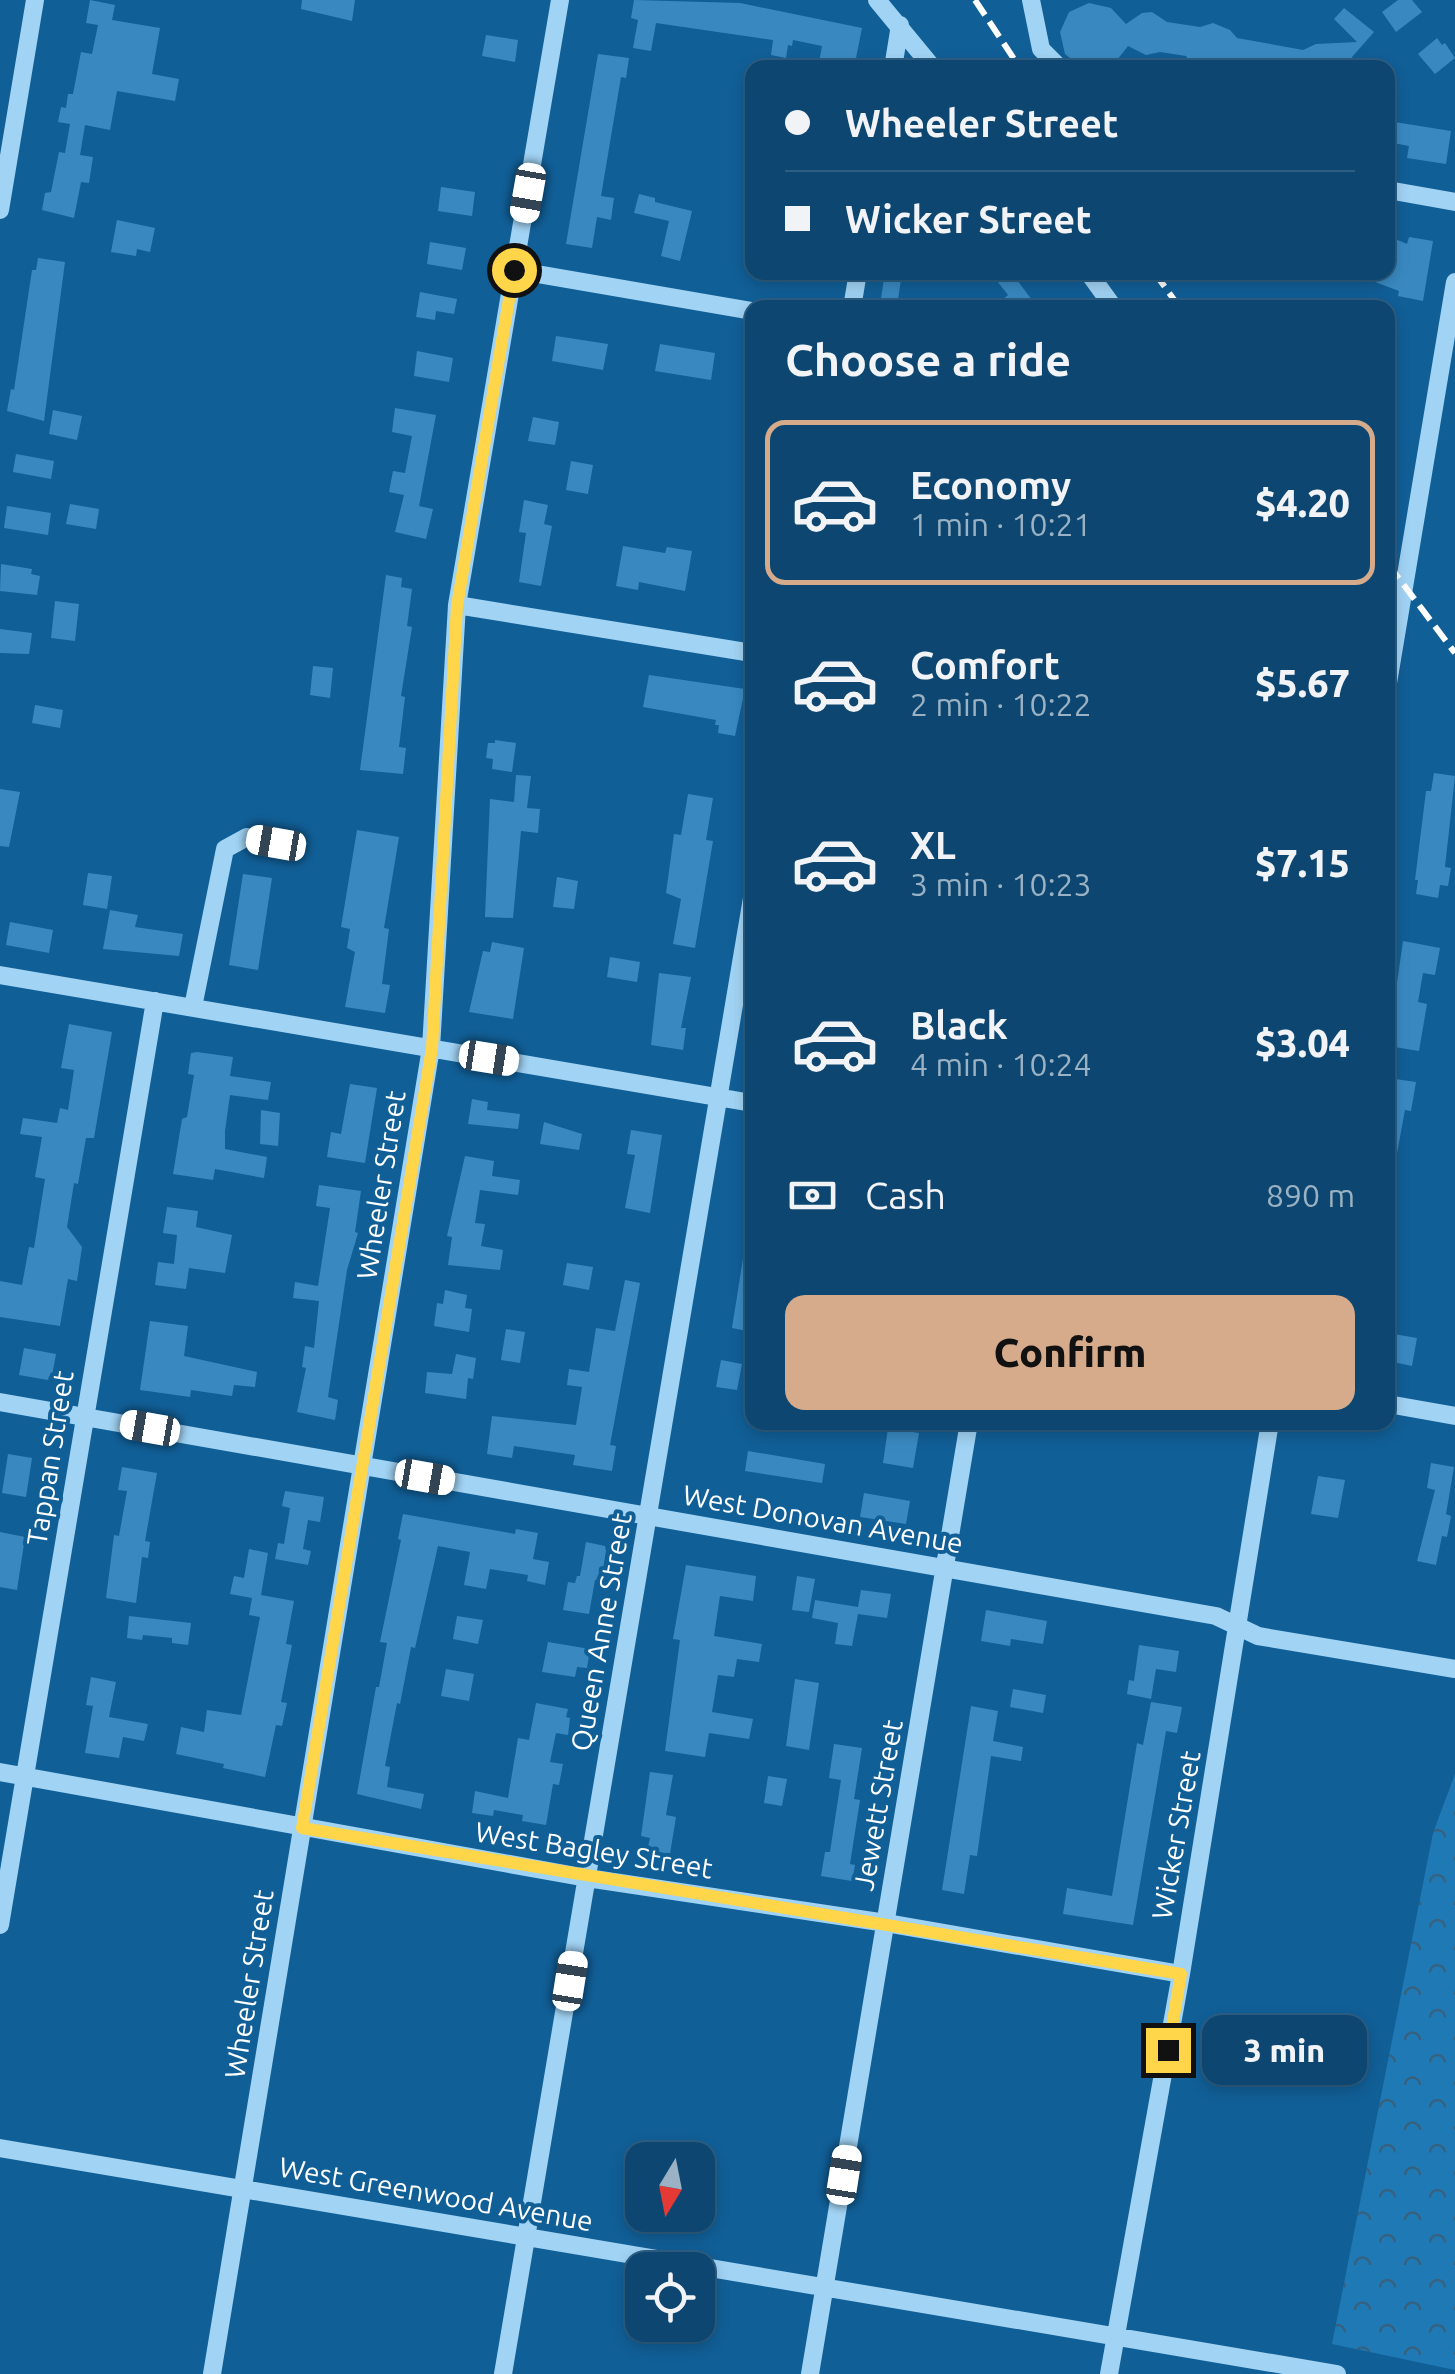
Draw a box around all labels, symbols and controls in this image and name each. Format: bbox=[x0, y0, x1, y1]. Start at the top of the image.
text: Wheeler Street bbox=[845, 102, 1118, 144]
car bbox=[508, 161, 548, 225]
text: Wicker Street bbox=[845, 198, 1092, 240]
route start bbox=[492, 248, 537, 293]
text: Choose a ride bbox=[785, 334, 1071, 385]
icon: car bbox=[790, 458, 880, 548]
text: Economy bbox=[910, 464, 1071, 506]
text: $4.20 bbox=[1255, 482, 1350, 524]
text: 1 min · 10:21 bbox=[910, 506, 1092, 542]
icon: car bbox=[790, 638, 880, 728]
text: Comfort bbox=[910, 644, 1060, 686]
text: $5.67 bbox=[1255, 662, 1350, 704]
text: 2 min · 10:22 bbox=[910, 686, 1092, 722]
icon: car bbox=[790, 818, 880, 908]
car bbox=[244, 823, 308, 863]
text: XL bbox=[910, 824, 956, 866]
text: $7.15 bbox=[1255, 842, 1350, 884]
text: 3 min · 10:23 bbox=[910, 866, 1092, 902]
icon: car bbox=[790, 998, 880, 1088]
text: Black bbox=[910, 1004, 1008, 1046]
text: $3.04 bbox=[1255, 1022, 1350, 1064]
car bbox=[457, 1038, 521, 1078]
text: 4 min · 10:24 bbox=[910, 1046, 1092, 1082]
street label: Wheeler Street bbox=[350, 1088, 411, 1282]
icon: cash bbox=[785, 1168, 840, 1223]
text: Cash bbox=[865, 1174, 946, 1216]
text: 890 m bbox=[1266, 1177, 1355, 1213]
button: Confirm bbox=[785, 1295, 1355, 1410]
street label: Tappan Street bbox=[20, 1368, 79, 1548]
car bbox=[118, 1408, 182, 1448]
car bbox=[393, 1457, 457, 1497]
street label: West Donovan Avenue bbox=[681, 1479, 965, 1558]
street label: Queen Anne Street bbox=[564, 1510, 637, 1753]
street label: Jewett Street bbox=[847, 1717, 908, 1893]
street label: Wicker Street bbox=[1145, 1748, 1206, 1922]
street label: West Bagley Street bbox=[473, 1815, 715, 1884]
street label: Wheeler Street bbox=[218, 1887, 279, 2081]
car bbox=[550, 1949, 590, 2013]
callout: 3 min bbox=[1203, 2015, 1368, 2085]
route end bbox=[1146, 2028, 1191, 2073]
text: 3 min bbox=[1244, 2032, 1325, 2068]
north arrow bbox=[625, 2142, 715, 2232]
map controls bbox=[625, 2142, 715, 2342]
car bbox=[824, 2143, 864, 2207]
street label: West Greenwood Avenue bbox=[277, 2151, 595, 2236]
button: locate bbox=[625, 2252, 715, 2342]

